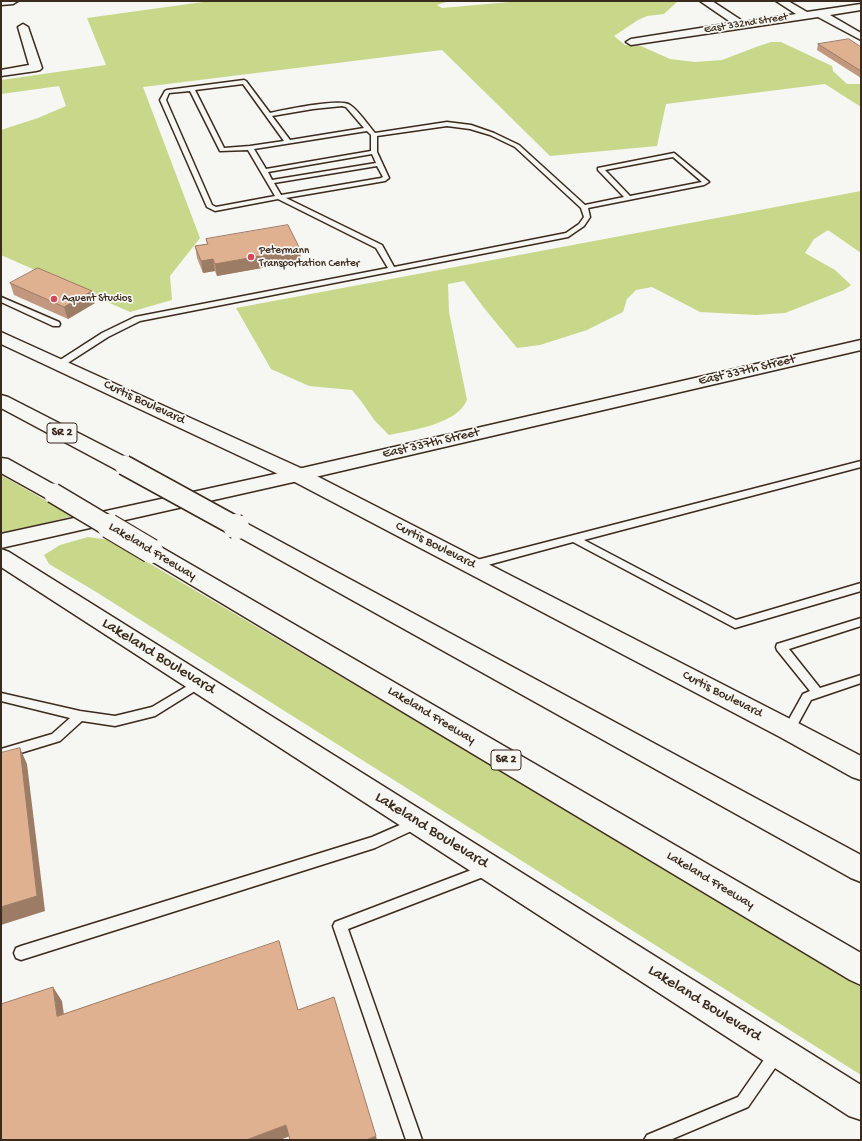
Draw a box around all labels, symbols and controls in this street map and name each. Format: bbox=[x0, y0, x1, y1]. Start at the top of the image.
street label: East 332nd Street bbox=[703, 11, 789, 37]
place label: Petermann Transportation Center bbox=[259, 244, 359, 270]
marker: Petermann Transportation Center bbox=[246, 252, 256, 262]
place label: Aquent Studios bbox=[62, 292, 132, 306]
marker: Aquent Studios bbox=[49, 294, 59, 304]
street label: East 337th Street bbox=[697, 352, 797, 390]
street label: Curtis Boulevard bbox=[101, 377, 187, 429]
road number: SR 2 bbox=[47, 423, 77, 443]
street label: East 337th Street bbox=[381, 425, 481, 463]
street label: Curtis Boulevard bbox=[392, 519, 478, 573]
street label: Lakeland Freeway bbox=[105, 520, 199, 584]
street label: Lakeland Boulevard bbox=[98, 614, 218, 700]
street label: Curtis Boulevard bbox=[679, 668, 765, 722]
street label: Lakeland Freeway bbox=[384, 684, 478, 748]
road number: SR 2 bbox=[491, 750, 521, 770]
street label: Lakeland Boulevard bbox=[371, 788, 491, 874]
street label: Lakeland Freeway bbox=[663, 849, 757, 913]
street label: Lakeland Boulevard bbox=[644, 961, 764, 1047]

